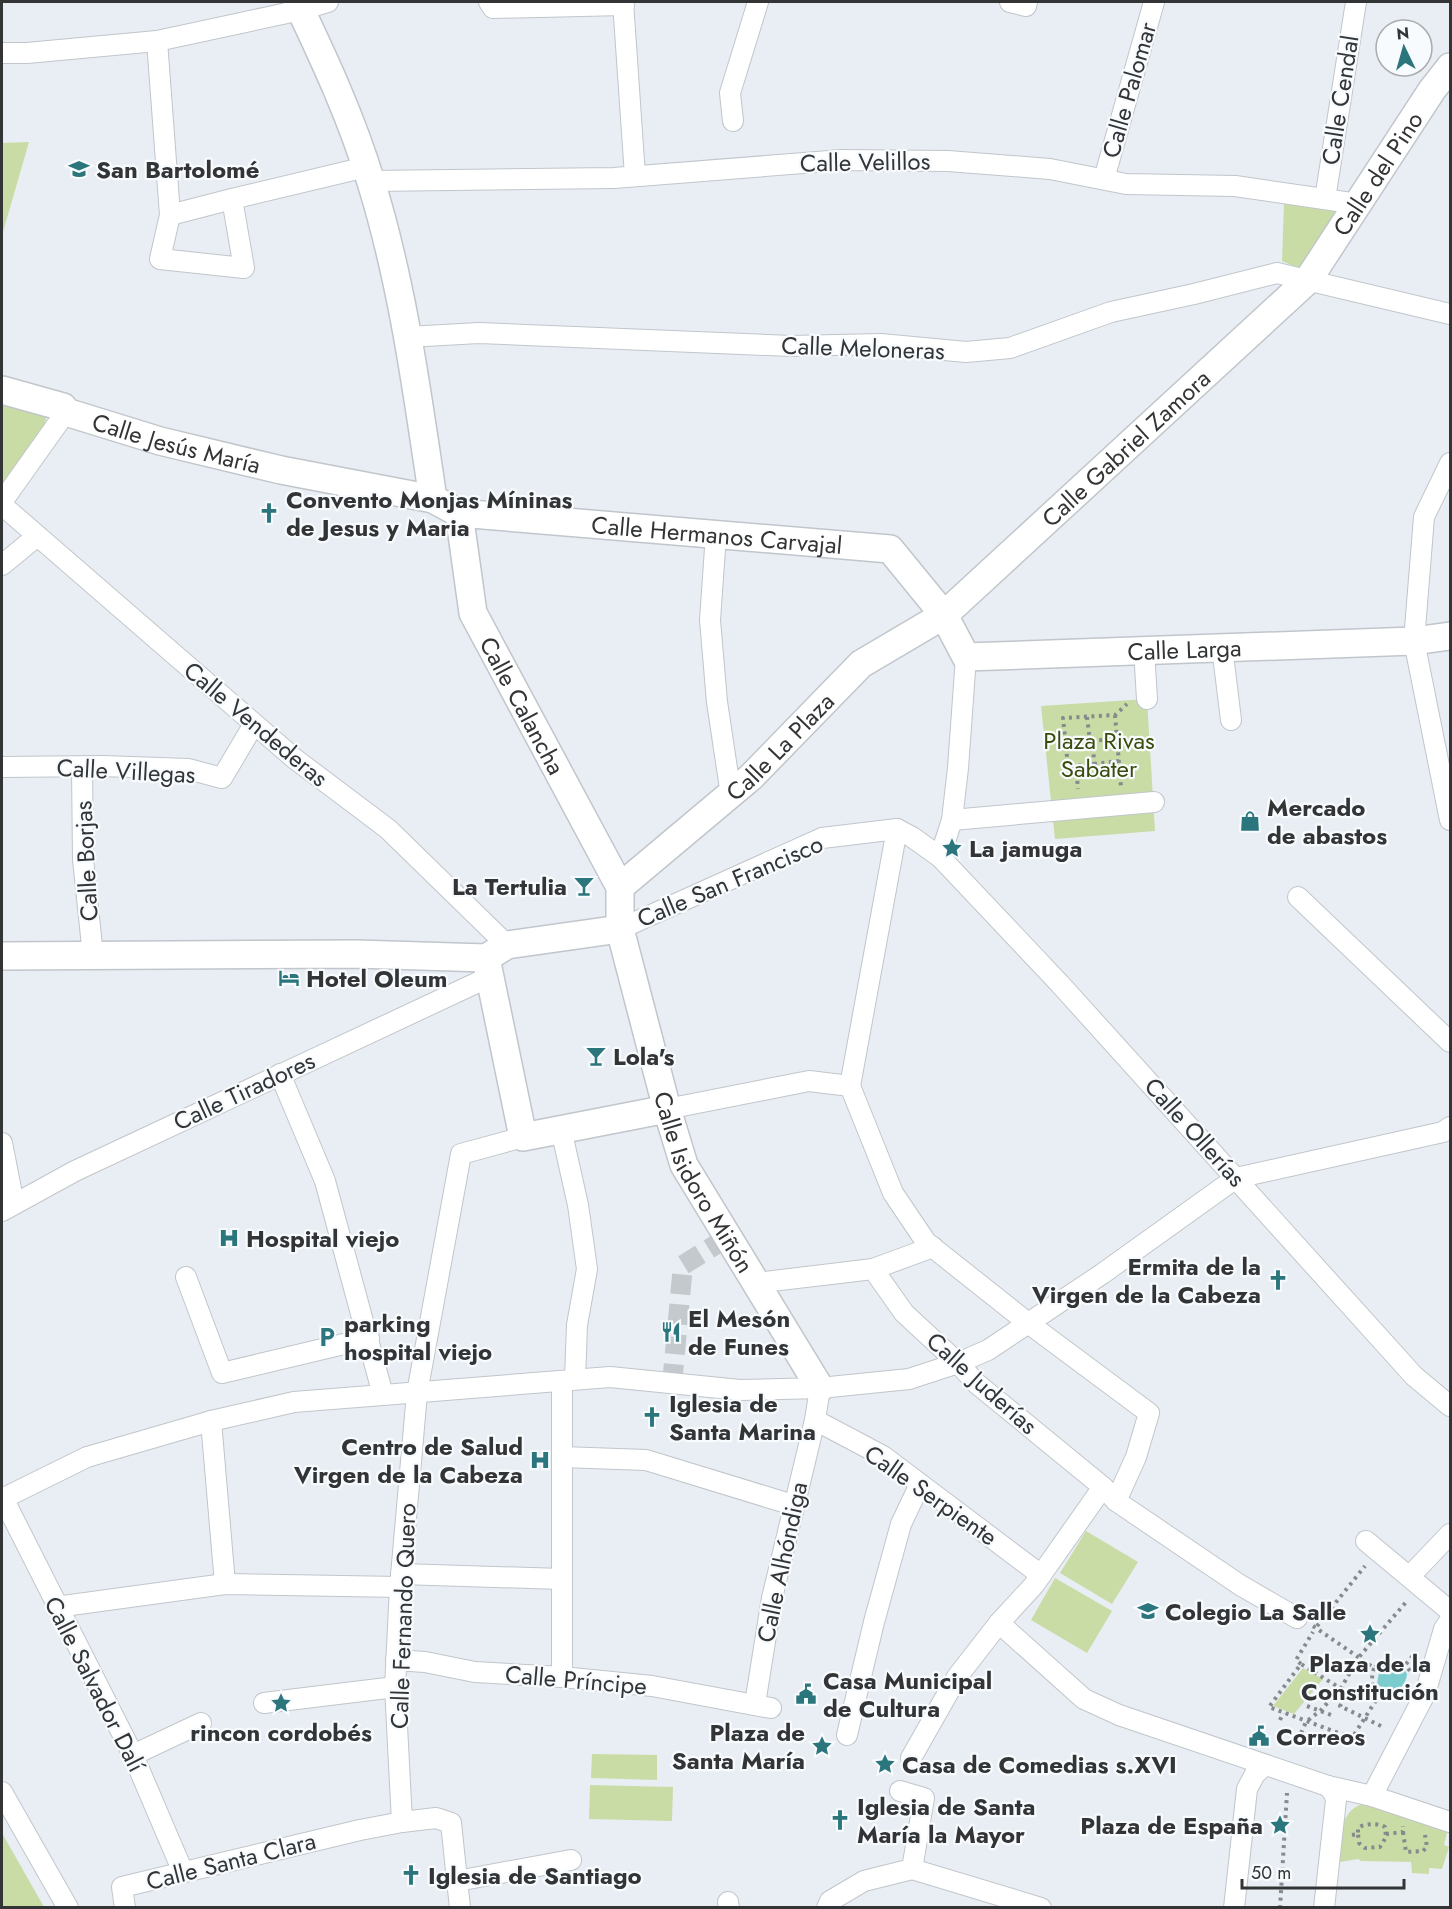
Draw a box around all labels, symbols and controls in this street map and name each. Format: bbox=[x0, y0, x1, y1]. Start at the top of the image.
street label: Calle Palomar bbox=[1093, 17, 1165, 162]
north arrow bbox=[1374, 18, 1434, 78]
text: N bbox=[1395, 22, 1410, 46]
street label: Calle Cendal bbox=[1312, 33, 1368, 167]
street label: Calle del Pino bbox=[1324, 104, 1431, 243]
street label: Calle Velillos bbox=[799, 143, 931, 181]
place label: San Bartolomé bbox=[96, 152, 260, 187]
school or university icon: San Bartolomé bbox=[67, 157, 91, 181]
street label: Calle Meloneras bbox=[781, 328, 945, 368]
street label: Calle Gabriel Zamora bbox=[1033, 361, 1218, 535]
street label: Calle Jesús María bbox=[88, 404, 264, 482]
place label: Convento Monjas Míninas de Jesus y Maria bbox=[286, 482, 573, 545]
church icon: Convento Monjas Míninas de Jesus y Maria bbox=[257, 501, 281, 525]
street label: Calle Hermanos Carvajal bbox=[590, 507, 844, 562]
street label: Calle Calancha bbox=[471, 630, 574, 781]
street label: Calle Larga bbox=[1127, 630, 1242, 669]
street label: Calle Vendederas bbox=[176, 653, 336, 795]
street label: Calle La Plaza bbox=[718, 684, 842, 809]
park label: Plaza Rivas Sabater bbox=[1043, 723, 1155, 786]
street label: Calle Villegas bbox=[56, 750, 196, 792]
place label: Mercado de abastos bbox=[1267, 790, 1387, 853]
street label: Calle Borjas bbox=[65, 800, 107, 922]
shop icon: Mercado de abastos bbox=[1238, 809, 1262, 833]
street label: Calle San Francisco bbox=[632, 826, 828, 936]
place label: La jamuga bbox=[969, 831, 1082, 866]
place icon: La jamuga bbox=[940, 836, 964, 860]
place label: La Tertulia bbox=[452, 869, 567, 904]
bar icon: La Tertulia bbox=[572, 874, 596, 898]
place label: Hotel Oleum bbox=[306, 961, 448, 996]
hotel icon: Hotel Oleum bbox=[277, 966, 301, 990]
place label: Lola's bbox=[613, 1039, 674, 1074]
street label: Calle Tiradores bbox=[168, 1043, 320, 1139]
bar icon: Lola's bbox=[584, 1044, 608, 1068]
street label: Calle Ollerías bbox=[1136, 1070, 1254, 1194]
street label: Calle Isidoro Miñón bbox=[646, 1087, 763, 1279]
place label: Hospital viejo bbox=[246, 1221, 399, 1256]
hospital icon: Hospital viejo bbox=[217, 1226, 241, 1250]
place label: Ermita de la Virgen de la Cabeza bbox=[1031, 1249, 1261, 1312]
church icon: Ermita de la Virgen de la Cabeza bbox=[1266, 1268, 1290, 1292]
place label: El Mesón de Funes bbox=[688, 1301, 790, 1364]
place label: parking hospital viejo bbox=[344, 1306, 492, 1369]
restaurant icon: El Mesón de Funes bbox=[659, 1320, 683, 1344]
street label: Calle Juderías bbox=[919, 1324, 1045, 1442]
parking icon: parking hospital viejo bbox=[315, 1325, 339, 1349]
place label: Iglesia de Santa Marina bbox=[669, 1386, 816, 1449]
church icon: Iglesia de Santa Marina bbox=[640, 1405, 664, 1429]
place label: Centro de Salud Virgen de la Cabeza bbox=[293, 1429, 523, 1492]
street label: Calle Serpiente bbox=[857, 1436, 1005, 1554]
hospital icon: Centro de Salud Virgen de la Cabeza bbox=[528, 1448, 552, 1472]
street label: Calle Alhóndiga bbox=[748, 1478, 816, 1646]
street label: Calle Fernando Quero bbox=[382, 1502, 424, 1730]
street label: Calle Salvador Dalí bbox=[36, 1590, 155, 1778]
place label: Colegio La Salle bbox=[1165, 1594, 1346, 1629]
school or university icon: Colegio La Salle bbox=[1136, 1599, 1160, 1623]
place icon: Plaza de la Constitución bbox=[1358, 1622, 1382, 1646]
place label: Plaza de la Constitución bbox=[1301, 1646, 1439, 1709]
street label: Calle Príncipe bbox=[504, 1656, 648, 1704]
place label: Casa Municipal de Cultura bbox=[823, 1663, 992, 1726]
public building icon: Casa Municipal de Cultura bbox=[794, 1682, 818, 1706]
place icon: rincon cordobés bbox=[269, 1691, 293, 1715]
place label: rincon cordobés bbox=[190, 1715, 372, 1750]
place label: Plaza de Santa María bbox=[672, 1715, 805, 1778]
place label: Correos bbox=[1276, 1719, 1365, 1754]
public building icon: Correos bbox=[1247, 1724, 1271, 1748]
place icon: Plaza de Santa María bbox=[810, 1734, 834, 1758]
place label: Casa de Comedias s.XVI bbox=[902, 1747, 1177, 1782]
place icon: Casa de Comedias s.XVI bbox=[873, 1752, 897, 1776]
place label: Iglesia de Santa María la Mayor bbox=[857, 1789, 1035, 1852]
church icon: Iglesia de Santa María la Mayor bbox=[828, 1808, 852, 1832]
place label: Plaza de España bbox=[1080, 1808, 1263, 1843]
place icon: Plaza de España bbox=[1268, 1813, 1292, 1837]
street label: Calle Santa Clara bbox=[143, 1823, 319, 1899]
scale bar bbox=[1242, 1852, 1404, 1890]
place label: Iglesia de Santiago bbox=[428, 1858, 642, 1893]
text: 50 m bbox=[1251, 1860, 1291, 1886]
church icon: Iglesia de Santiago bbox=[399, 1863, 423, 1887]

